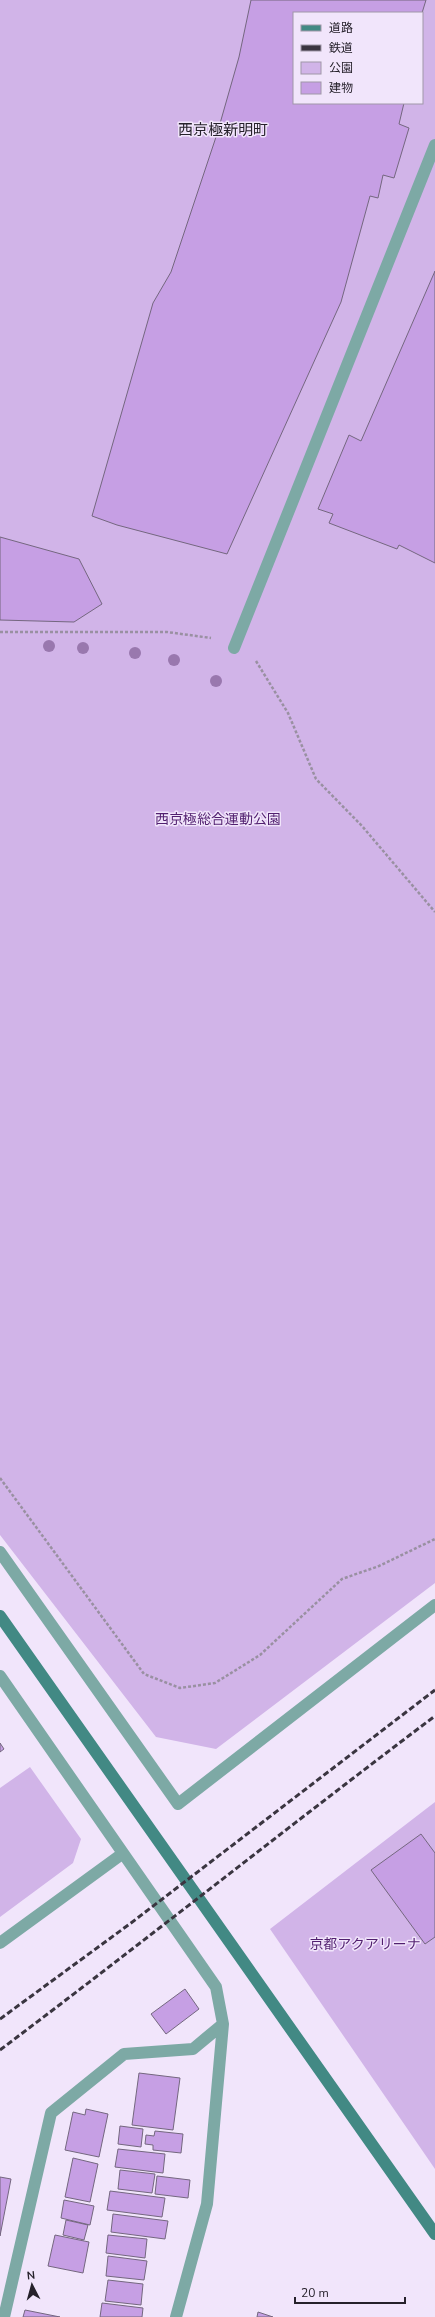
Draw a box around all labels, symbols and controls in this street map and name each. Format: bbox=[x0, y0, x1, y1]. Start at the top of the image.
legend bbox=[293, 12, 423, 104]
text: 道路 bbox=[329, 20, 353, 36]
text: 鉄道 bbox=[329, 40, 353, 56]
text: 公園 bbox=[329, 60, 353, 76]
text: 建物 bbox=[329, 80, 353, 96]
district label: 西京極新明町 bbox=[178, 120, 268, 140]
park label: 西京極総合運動公園 bbox=[155, 810, 281, 829]
park label: 京都アクアリーナ bbox=[309, 1935, 421, 1954]
north arrow bbox=[12, 2265, 52, 2305]
text: N bbox=[26, 2268, 36, 2283]
scale bar bbox=[295, 2279, 405, 2305]
text: 20 m bbox=[301, 2285, 329, 2301]

